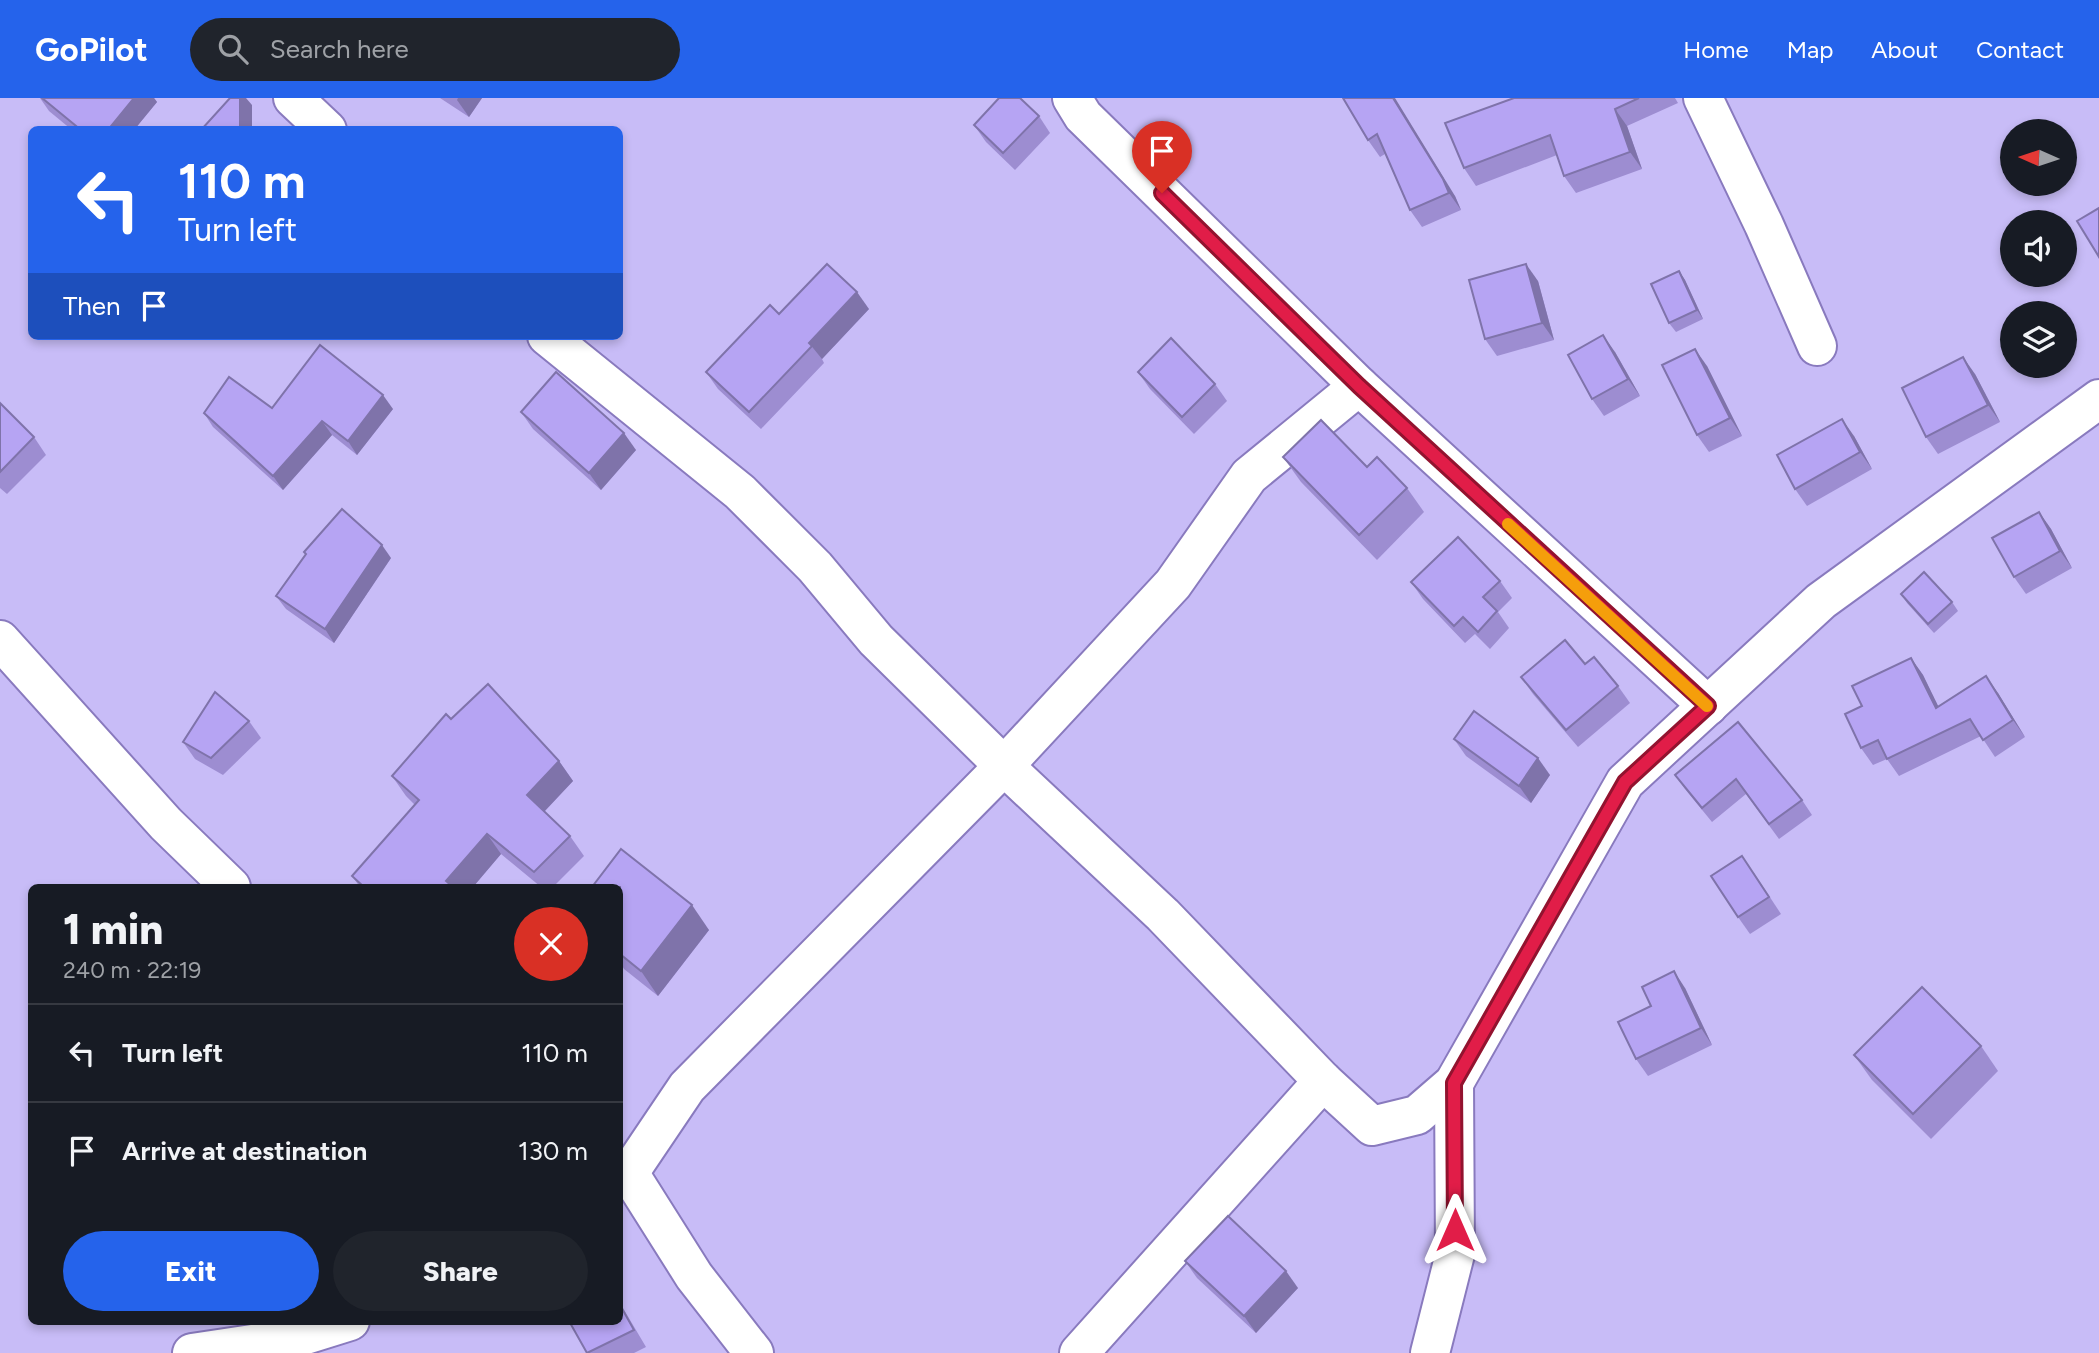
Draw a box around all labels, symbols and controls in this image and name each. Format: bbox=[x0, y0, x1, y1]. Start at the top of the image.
search box bbox=[190, 18, 680, 81]
text: GoPilot bbox=[35, 30, 148, 69]
icon: search bbox=[214, 30, 252, 68]
text: Search here bbox=[270, 33, 409, 65]
text: Home bbox=[1683, 35, 1749, 64]
text: Map bbox=[1787, 35, 1833, 64]
text: About bbox=[1871, 35, 1938, 64]
text: Contact bbox=[1976, 35, 2064, 64]
north arrow bbox=[2000, 119, 2077, 196]
map controls bbox=[2000, 119, 2077, 378]
pin bbox=[1132, 121, 1192, 193]
icon: arrive bbox=[1143, 132, 1181, 170]
text: 110 m bbox=[178, 151, 306, 210]
icon: left bbox=[63, 154, 154, 245]
button: sound bbox=[2000, 210, 2077, 287]
text: Turn left bbox=[178, 211, 297, 249]
icon: arrive bbox=[135, 287, 173, 325]
text: Then bbox=[63, 290, 121, 322]
button: layers bbox=[2000, 301, 2077, 378]
text: 1 min bbox=[63, 904, 163, 955]
button: close bbox=[514, 907, 588, 981]
text: 240 m · 22:19 bbox=[63, 956, 201, 984]
icon: left bbox=[63, 1034, 101, 1072]
text: Turn left bbox=[122, 1037, 223, 1069]
text: 110 m bbox=[521, 1037, 588, 1069]
icon: arrive bbox=[63, 1132, 101, 1170]
text: Arrive at destination bbox=[122, 1135, 367, 1167]
text: 130 m bbox=[518, 1135, 588, 1167]
position arrow bbox=[1418, 1193, 1492, 1267]
button: Exit bbox=[63, 1231, 319, 1311]
button: Share bbox=[333, 1231, 588, 1311]

